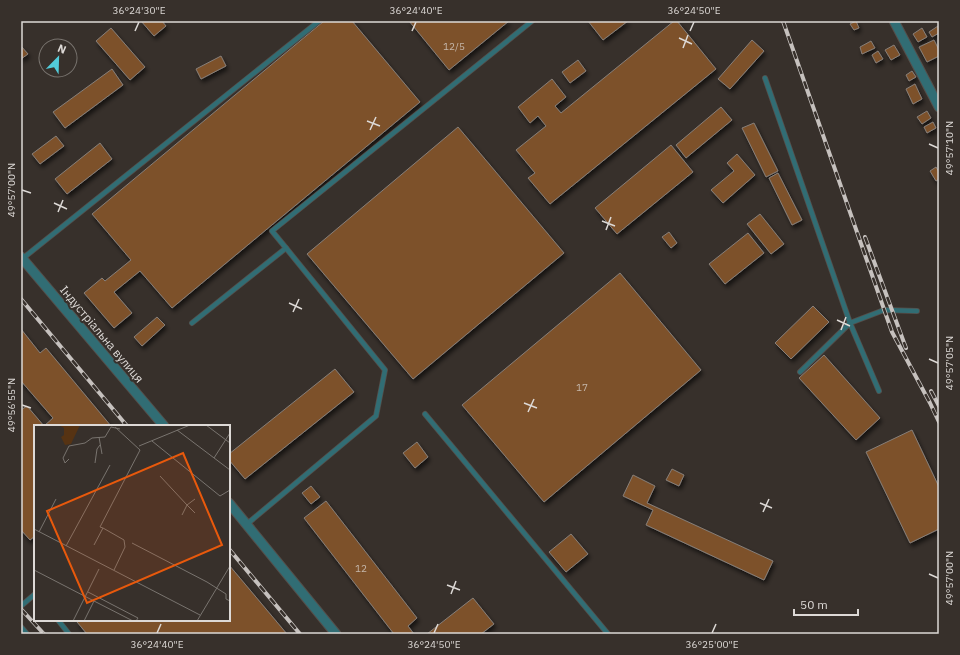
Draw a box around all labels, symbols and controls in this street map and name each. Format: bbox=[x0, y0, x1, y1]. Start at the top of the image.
text: 36°24'30"E bbox=[112, 4, 166, 17]
text: 36°24'40"E bbox=[389, 4, 443, 17]
text: 36°24'50"E bbox=[667, 4, 721, 17]
north arrow bbox=[38, 38, 78, 78]
house number: 12/5 bbox=[443, 40, 465, 53]
text: N bbox=[56, 41, 68, 57]
text: 49°57'10"N bbox=[943, 121, 956, 175]
text: 49°57'00"N bbox=[5, 163, 18, 217]
street label: Індустріальна вулиця bbox=[57, 282, 147, 386]
text: 49°57'05"N bbox=[943, 336, 956, 390]
text: 49°56'55"N bbox=[5, 378, 18, 432]
house number: 17 bbox=[576, 381, 588, 394]
inset map bbox=[34, 425, 230, 621]
text: 49°57'00"N bbox=[943, 551, 956, 605]
house number: 12 bbox=[355, 562, 367, 575]
scale bar bbox=[794, 591, 858, 617]
text: 50 m bbox=[800, 597, 828, 612]
text: 36°24'40"E bbox=[130, 638, 184, 651]
text: 36°24'50"E bbox=[407, 638, 461, 651]
text: 36°25'00"E bbox=[685, 638, 739, 651]

